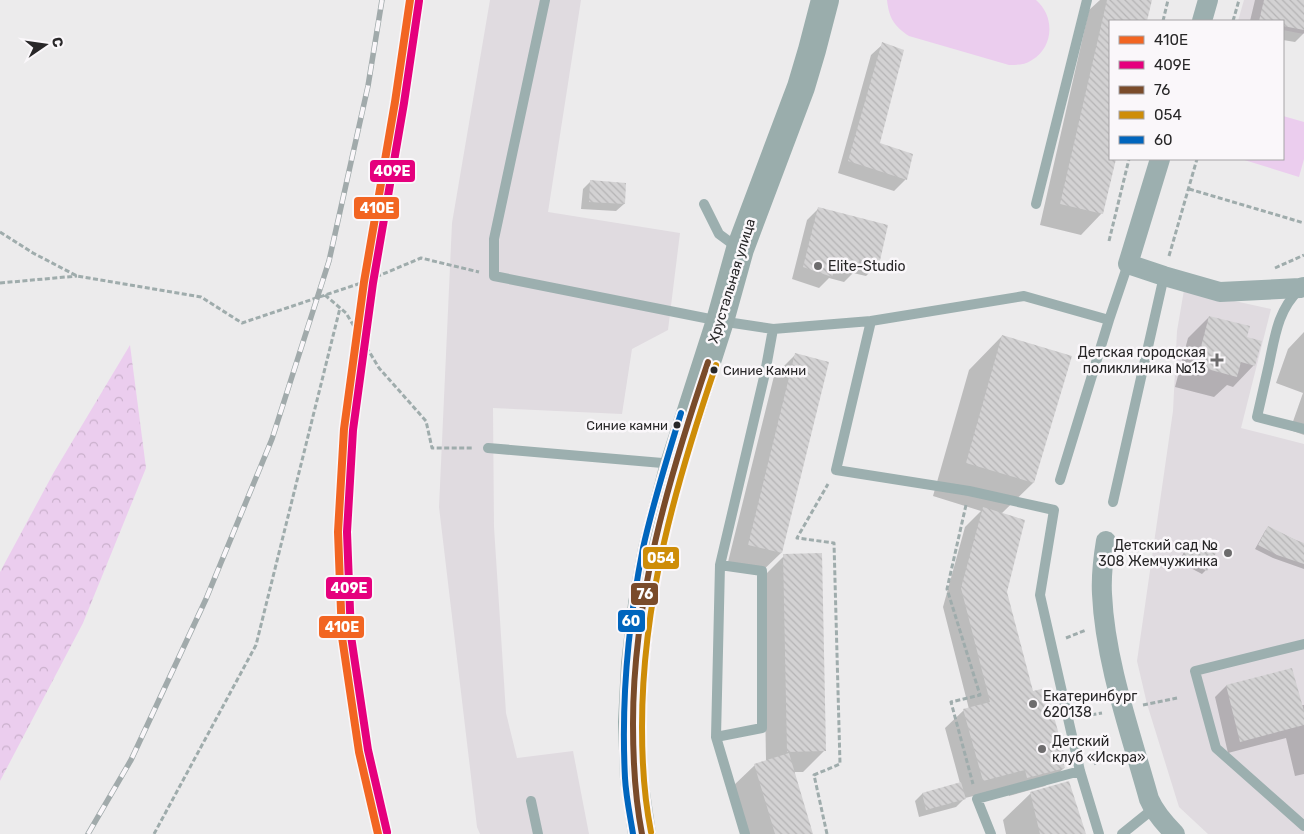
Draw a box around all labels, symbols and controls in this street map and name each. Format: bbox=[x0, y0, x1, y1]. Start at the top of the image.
north arrow bbox=[20, 20, 70, 70]
legend bbox=[1109, 20, 1284, 160]
text: 410E bbox=[1154, 31, 1188, 49]
text: С bbox=[48, 35, 67, 49]
text: 409E bbox=[1154, 56, 1191, 74]
text: 76 bbox=[1154, 81, 1170, 99]
text: 054 bbox=[1154, 106, 1182, 124]
text: 60 bbox=[1154, 131, 1173, 149]
line badge: 409E bbox=[369, 159, 416, 183]
text: 409E bbox=[373, 163, 411, 180]
line badge: 410E bbox=[353, 196, 400, 220]
text: 410E bbox=[360, 200, 394, 217]
street label: Хрустальная улица bbox=[705, 216, 759, 346]
place label: Elite-Studio bbox=[828, 258, 906, 275]
marker: Elite-Studio bbox=[812, 260, 824, 272]
place label: Детская городская поликлиника №13 bbox=[1078, 344, 1206, 377]
marker: Детская городская поликлиника №13 bbox=[1210, 353, 1224, 367]
place label: Синие Камни bbox=[723, 363, 806, 378]
marker: Синие Камни bbox=[709, 365, 719, 375]
place label: Синие камни bbox=[586, 418, 668, 433]
marker: Синие камни bbox=[672, 420, 682, 430]
place label: Детский сад № 308 Жемчужинка bbox=[1098, 537, 1218, 570]
line badge: 054 bbox=[642, 546, 680, 570]
marker: Детский сад № 308 Жемчужинка bbox=[1222, 547, 1234, 559]
text: 054 bbox=[647, 550, 675, 567]
line badge: 409E bbox=[325, 576, 373, 600]
text: 409E bbox=[330, 580, 368, 597]
line badge: 76 bbox=[630, 582, 659, 606]
text: 76 bbox=[637, 586, 653, 603]
line badge: 60 bbox=[617, 609, 646, 633]
text: 60 bbox=[622, 613, 640, 630]
line badge: 410E bbox=[318, 615, 365, 639]
text: 410E bbox=[325, 619, 359, 636]
place label: Екатеринбург 620138 bbox=[1043, 688, 1137, 721]
marker: Екатеринбург 620138 bbox=[1027, 698, 1039, 710]
place label: Детский клуб «Искра» bbox=[1052, 733, 1146, 766]
marker: Детский клуб «Искра» bbox=[1036, 743, 1048, 755]

